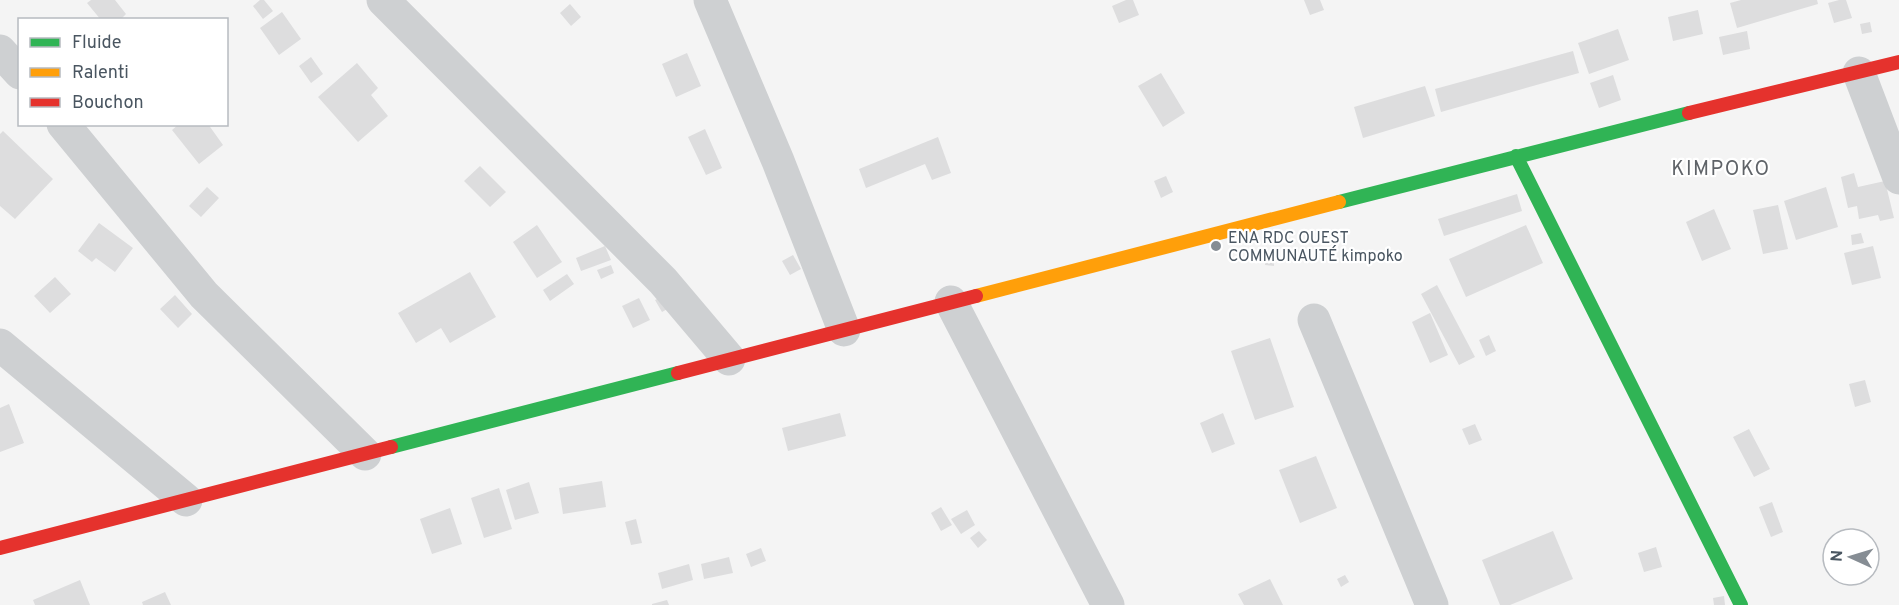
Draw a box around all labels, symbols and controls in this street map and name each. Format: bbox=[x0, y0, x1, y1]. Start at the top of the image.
legend bbox=[18, 18, 228, 126]
text: Fluide bbox=[72, 32, 121, 55]
text: Ralenti bbox=[72, 62, 129, 85]
text: Bouchon bbox=[72, 92, 144, 115]
district label: KIMPOKO bbox=[1671, 157, 1771, 183]
place label: ENA RDC OUEST COMMUNAUTÉ kimpoko bbox=[1228, 229, 1403, 267]
marker: ENA RDC OUEST COMMUNAUTÉ kimpoko bbox=[1209, 239, 1223, 253]
north arrow bbox=[1821, 527, 1881, 587]
text: N bbox=[1828, 550, 1848, 563]

